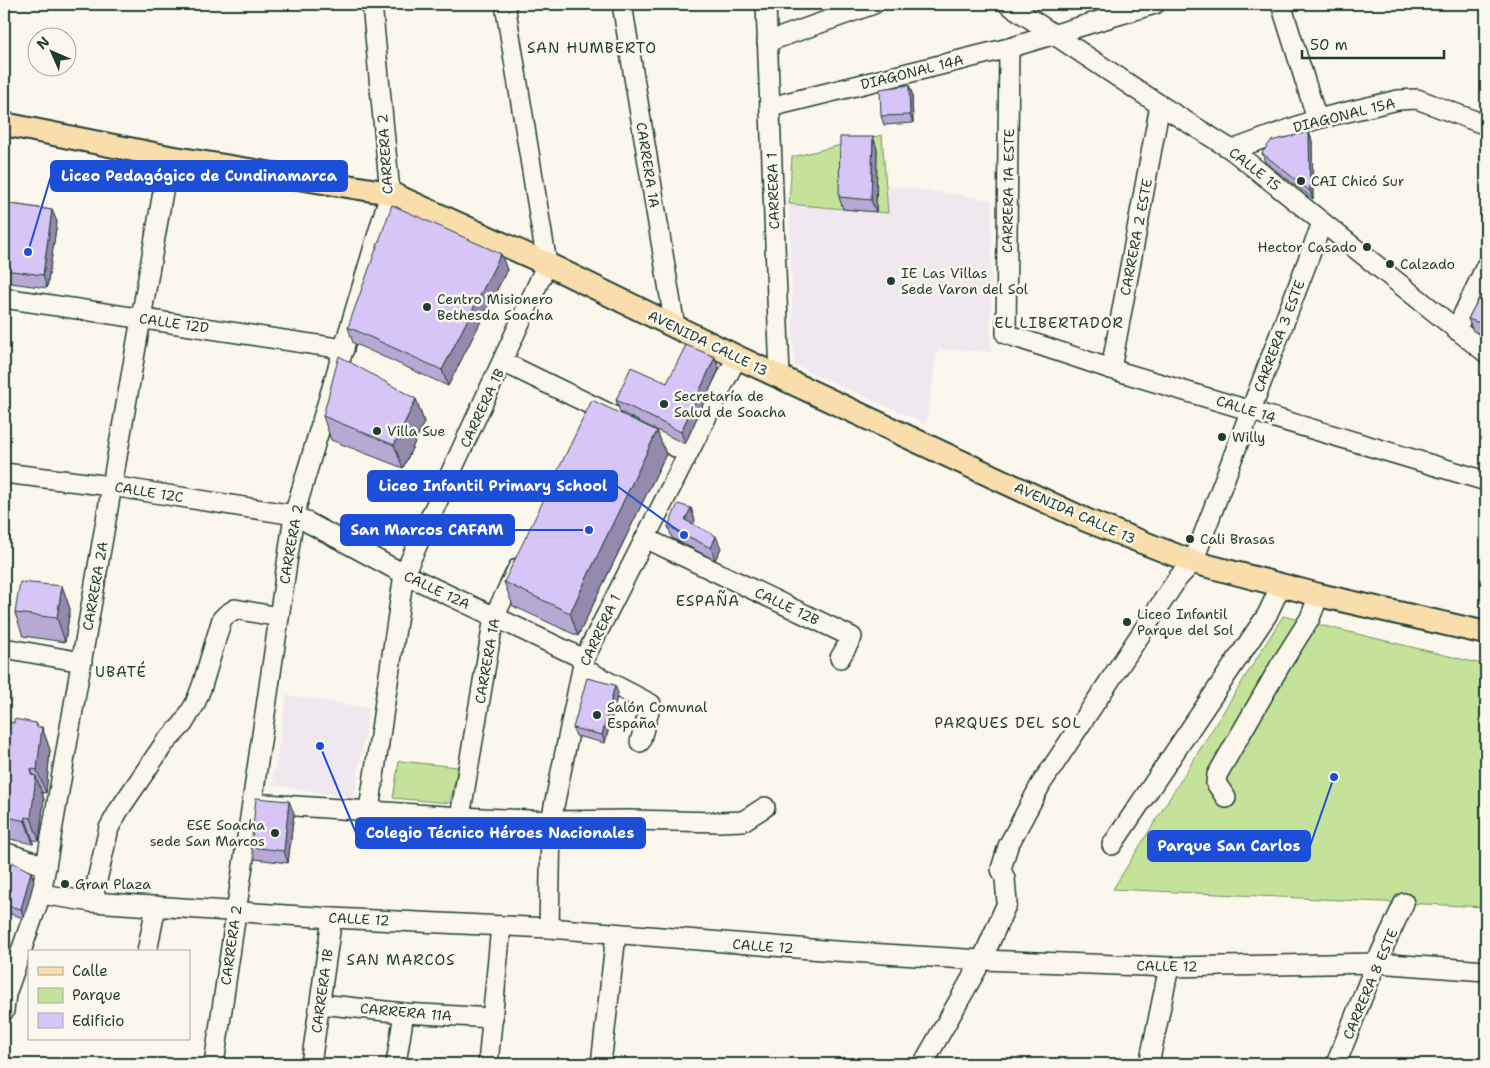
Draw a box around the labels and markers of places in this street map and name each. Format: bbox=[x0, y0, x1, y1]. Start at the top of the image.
callout: Liceo Pedagógico de Cundinamarca bbox=[51, 161, 347, 191]
place label: CAI Chicó Sur bbox=[1311, 172, 1405, 190]
marker: CAI Chicó Sur bbox=[1295, 175, 1307, 187]
place label: Hector Casado bbox=[1257, 238, 1357, 256]
marker: Hector Casado bbox=[1361, 241, 1373, 253]
place label: Calzado bbox=[1400, 255, 1455, 273]
marker: Calzado bbox=[1384, 258, 1396, 270]
place label: IE Las Villas Sede Varon del Sol bbox=[901, 264, 1029, 298]
marker: IE Las Villas Sede Varon del Sol bbox=[885, 275, 897, 287]
place label: Centro Misionero Bethesda Soacha bbox=[437, 290, 553, 324]
marker: Centro Misionero Bethesda Soacha bbox=[421, 301, 433, 313]
place label: Secretaría de Salud de Soacha bbox=[674, 387, 786, 421]
marker: Secretaría de Salud de Soacha bbox=[658, 398, 670, 410]
place label: Villa Sue bbox=[387, 422, 446, 440]
marker: Villa Sue bbox=[371, 425, 383, 437]
place label: Willy bbox=[1232, 428, 1265, 446]
marker: Willy bbox=[1216, 431, 1228, 443]
callout: Liceo Infantil Primary School bbox=[368, 471, 617, 501]
callout: San Marcos CAFAM bbox=[341, 515, 514, 545]
place label: Cali Brasas bbox=[1200, 530, 1275, 548]
marker: Cali Brasas bbox=[1184, 533, 1196, 545]
place label: Liceo Infantil Parque del Sol bbox=[1137, 605, 1234, 639]
marker: Liceo Infantil Parque del Sol bbox=[1121, 616, 1133, 628]
place label: Salón Comunal España bbox=[607, 698, 708, 732]
marker: Salón Comunal España bbox=[591, 709, 603, 721]
place label: ESE Soacha sede San Marcos bbox=[150, 816, 265, 850]
callout: Colegio Técnico Héroes Nacionales bbox=[356, 818, 645, 848]
marker: ESE Soacha sede San Marcos bbox=[269, 827, 281, 839]
callout: Parque San Carlos bbox=[1148, 831, 1310, 861]
place label: Gran Plaza bbox=[75, 875, 151, 893]
marker: Gran Plaza bbox=[59, 878, 71, 890]

